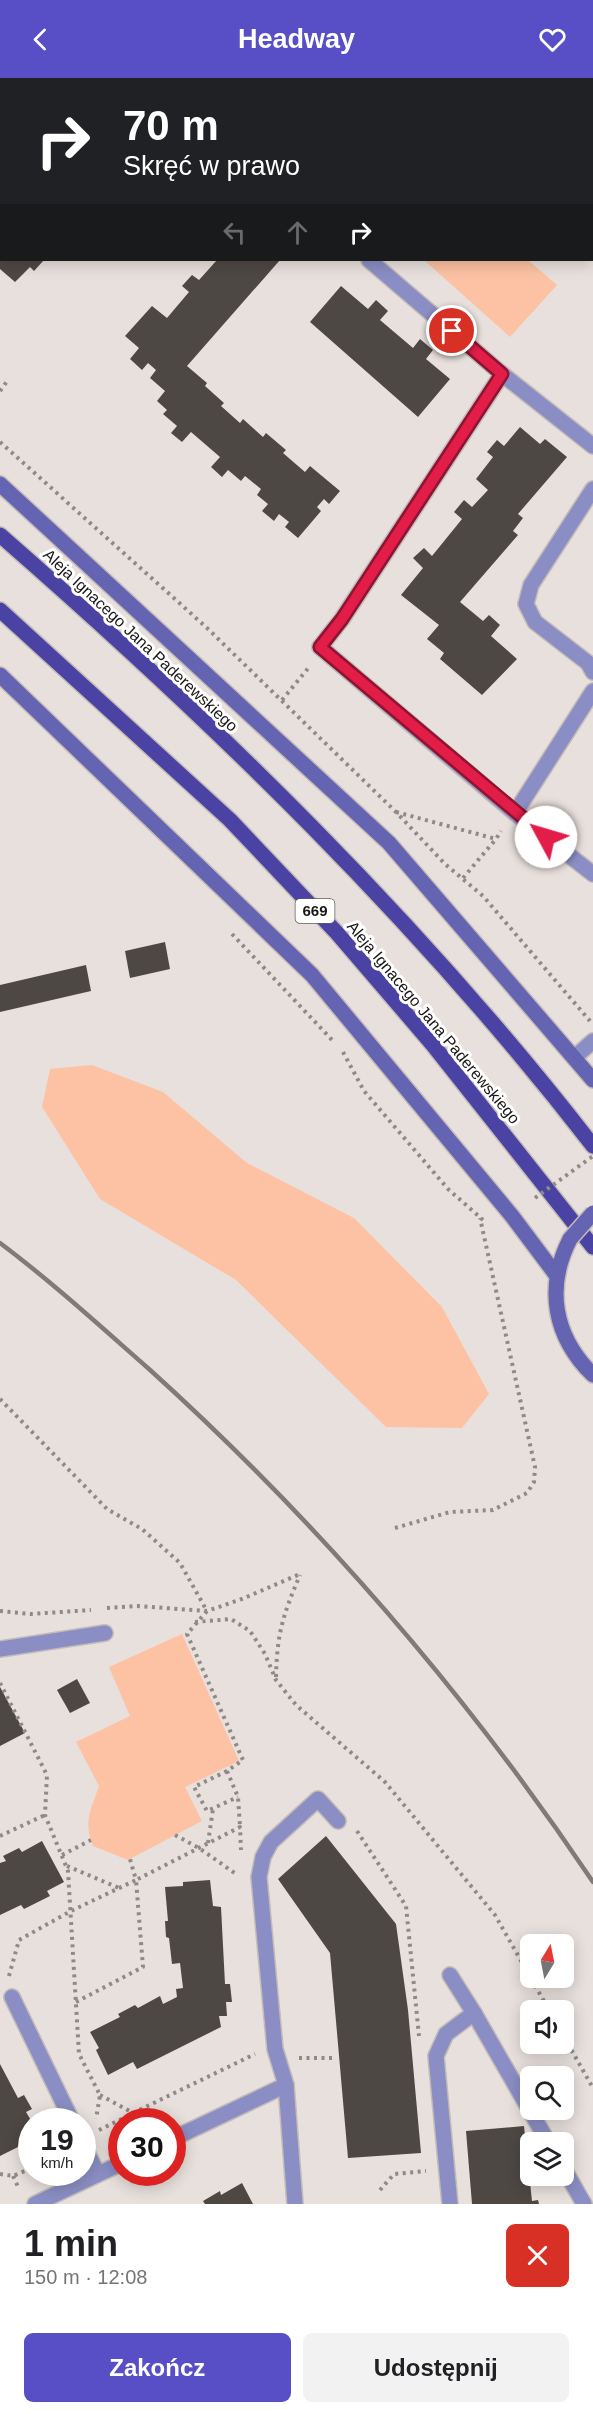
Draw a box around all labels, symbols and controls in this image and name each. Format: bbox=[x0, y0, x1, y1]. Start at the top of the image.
icon: back bbox=[24, 23, 57, 56]
icon: heart bbox=[536, 23, 569, 56]
text: Headway bbox=[238, 24, 355, 54]
icon: right bbox=[24, 102, 102, 180]
text: 70 m bbox=[123, 102, 219, 149]
text: Skręć w prawo bbox=[123, 151, 300, 181]
icon: left bbox=[218, 216, 251, 249]
icon: ahead bbox=[281, 216, 314, 249]
icon: right bbox=[344, 216, 377, 249]
pin bbox=[426, 305, 477, 356]
icon: arrive bbox=[435, 314, 468, 347]
street label: Aleja Ignacego Jana Paderewskiego bbox=[40, 546, 241, 735]
position arrow bbox=[514, 805, 578, 869]
road number: 669 bbox=[296, 899, 334, 923]
street label: Aleja Ignacego Jana Paderewskiego bbox=[344, 918, 523, 1127]
north arrow bbox=[520, 1934, 574, 1988]
map controls bbox=[520, 1934, 574, 2186]
button: sound bbox=[520, 2000, 574, 2054]
button: search bbox=[520, 2066, 574, 2120]
speed limit sign: 30 bbox=[108, 2108, 186, 2186]
text: 19 bbox=[40, 2123, 74, 2156]
button: layers bbox=[520, 2132, 574, 2186]
text: km/h bbox=[41, 2154, 73, 2171]
text: 1 min bbox=[24, 2223, 118, 2264]
button: close bbox=[506, 2224, 569, 2287]
text: 150 m · 12:08 bbox=[24, 2266, 147, 2288]
button: Zakończ bbox=[24, 2333, 291, 2402]
button: Udostępnij bbox=[303, 2333, 569, 2402]

